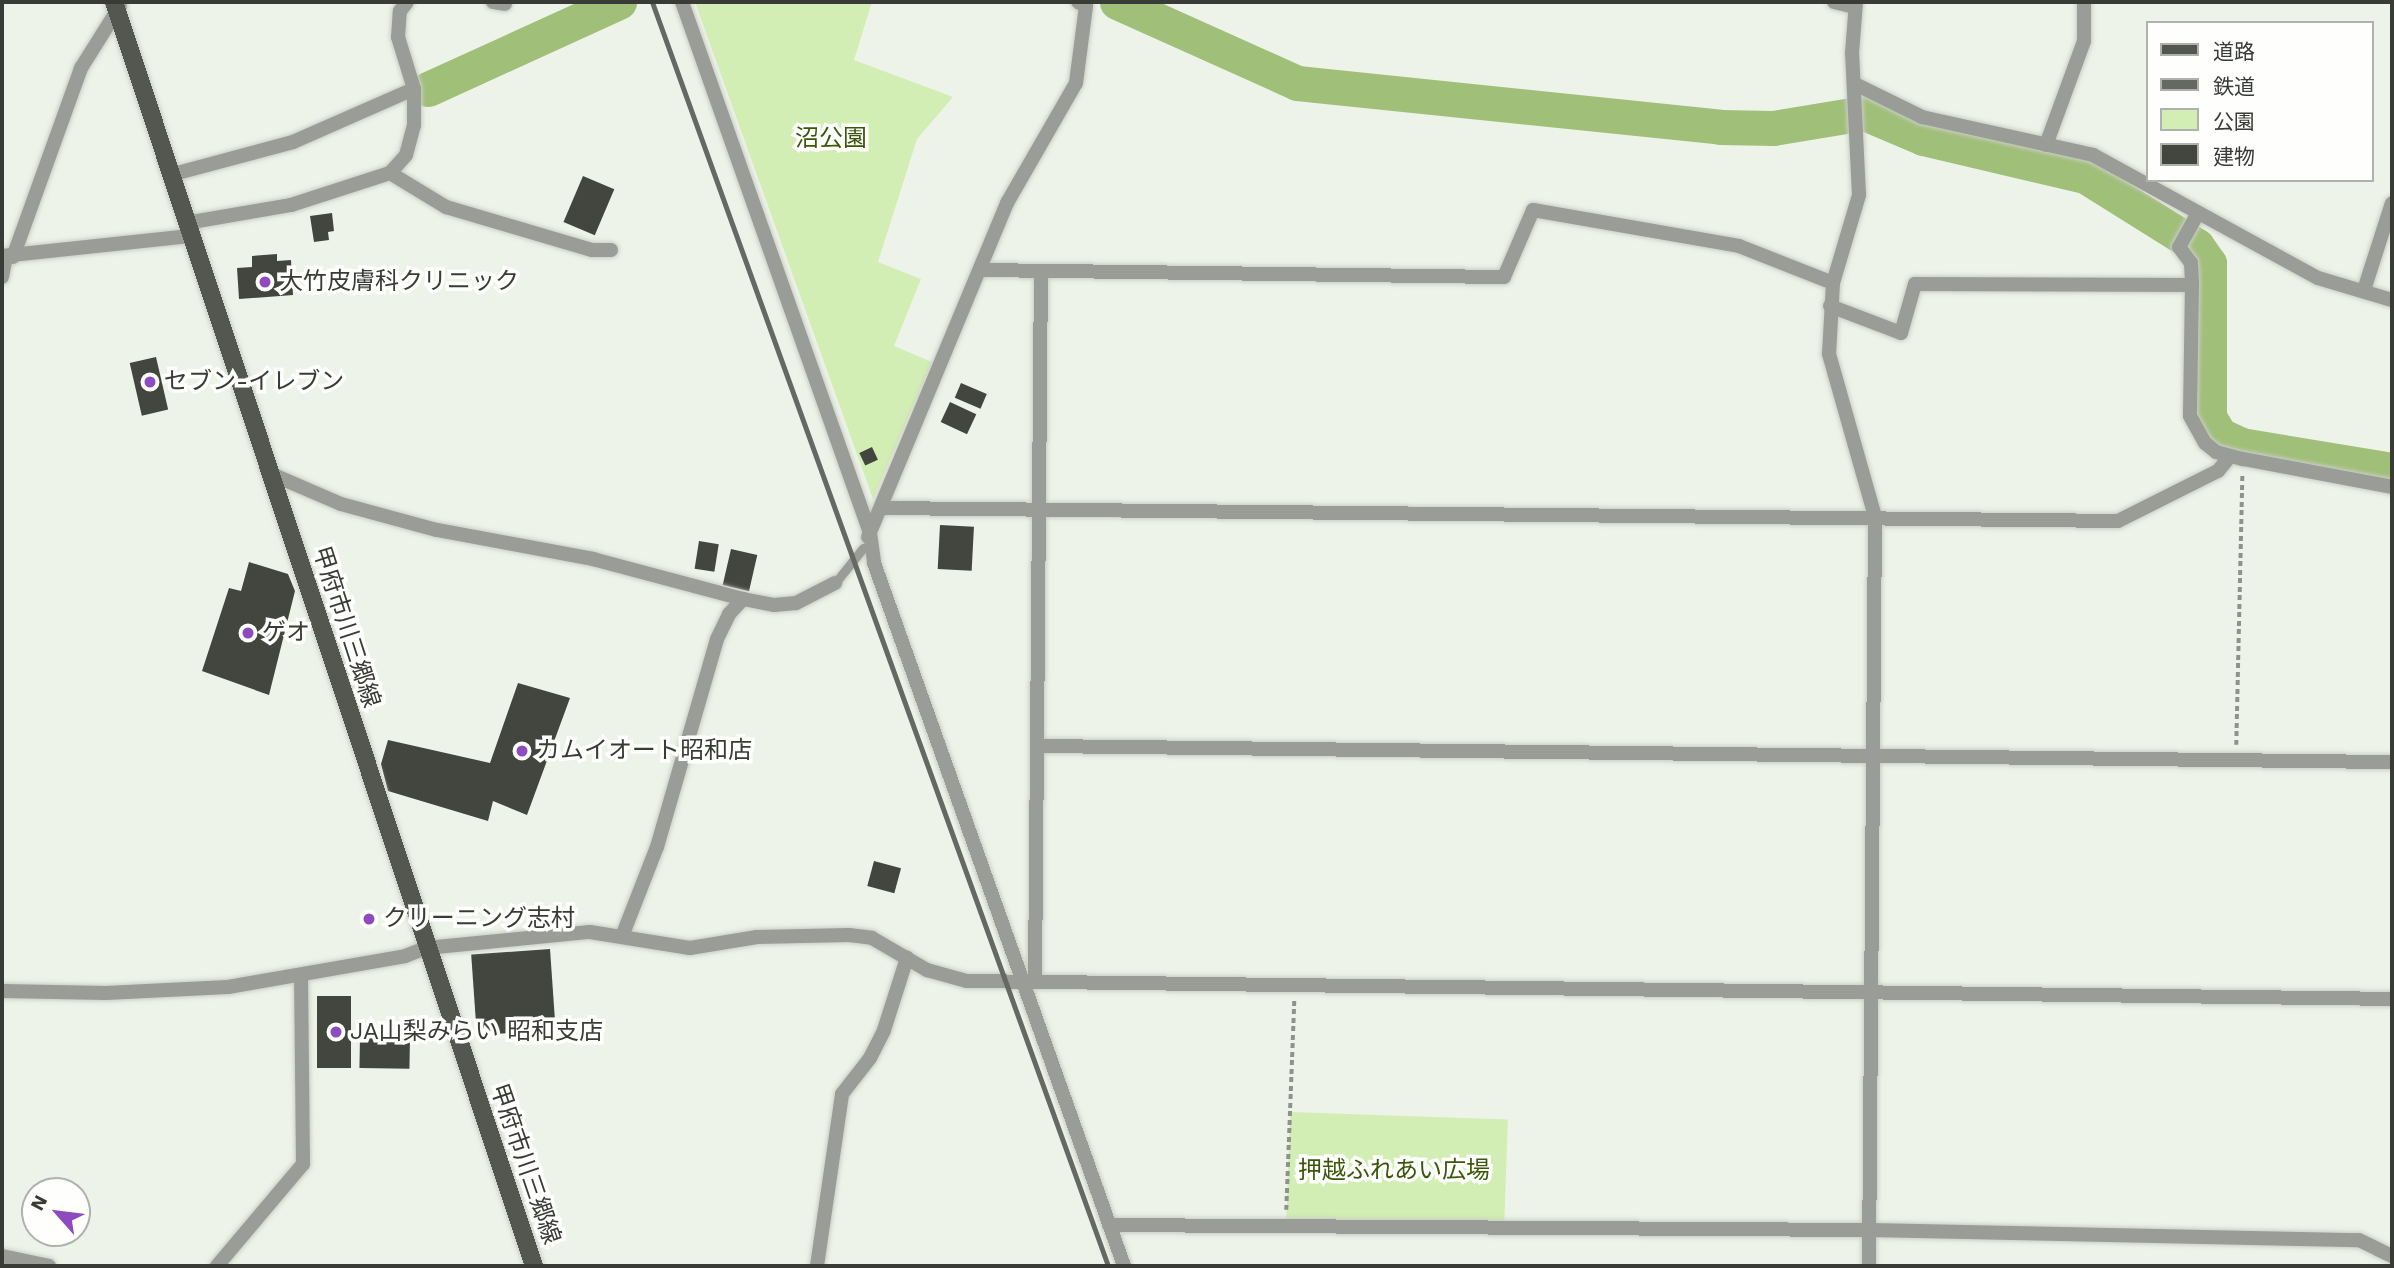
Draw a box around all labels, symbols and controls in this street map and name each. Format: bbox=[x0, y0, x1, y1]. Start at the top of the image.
legend bbox=[2146, 21, 2373, 182]
text: 道路 bbox=[2213, 39, 2255, 64]
text: 鉄道 bbox=[2213, 74, 2255, 99]
text: 公園 bbox=[2213, 109, 2255, 134]
park label: 沼公園 bbox=[795, 125, 867, 153]
text: 建物 bbox=[2213, 144, 2255, 169]
place label: 大竹皮膚科クリニック bbox=[279, 268, 519, 296]
marker: 大竹皮膚科クリニック bbox=[257, 274, 273, 290]
place label: セブン-イレブン bbox=[164, 368, 344, 396]
marker: セブン-イレブン bbox=[142, 374, 158, 390]
street label: 甲府市川三郷線 bbox=[306, 543, 386, 711]
place label: ゲオ bbox=[262, 619, 310, 647]
marker: ゲオ bbox=[240, 625, 256, 641]
place label: カムイオート昭和店 bbox=[536, 737, 752, 765]
marker: カムイオート昭和店 bbox=[514, 743, 530, 759]
place label: クリーニング志村 bbox=[383, 905, 575, 933]
marker: クリーニング志村 bbox=[361, 911, 377, 927]
place label: JA山梨みらい 昭和支店 bbox=[350, 1018, 603, 1046]
marker: JA山梨みらい 昭和支店 bbox=[328, 1024, 344, 1040]
street label: 甲府市川三郷線 bbox=[484, 1080, 566, 1248]
park label: 押越ふれあい広場 bbox=[1298, 1157, 1490, 1185]
north arrow bbox=[21, 1177, 91, 1247]
text: N bbox=[25, 1191, 52, 1214]

